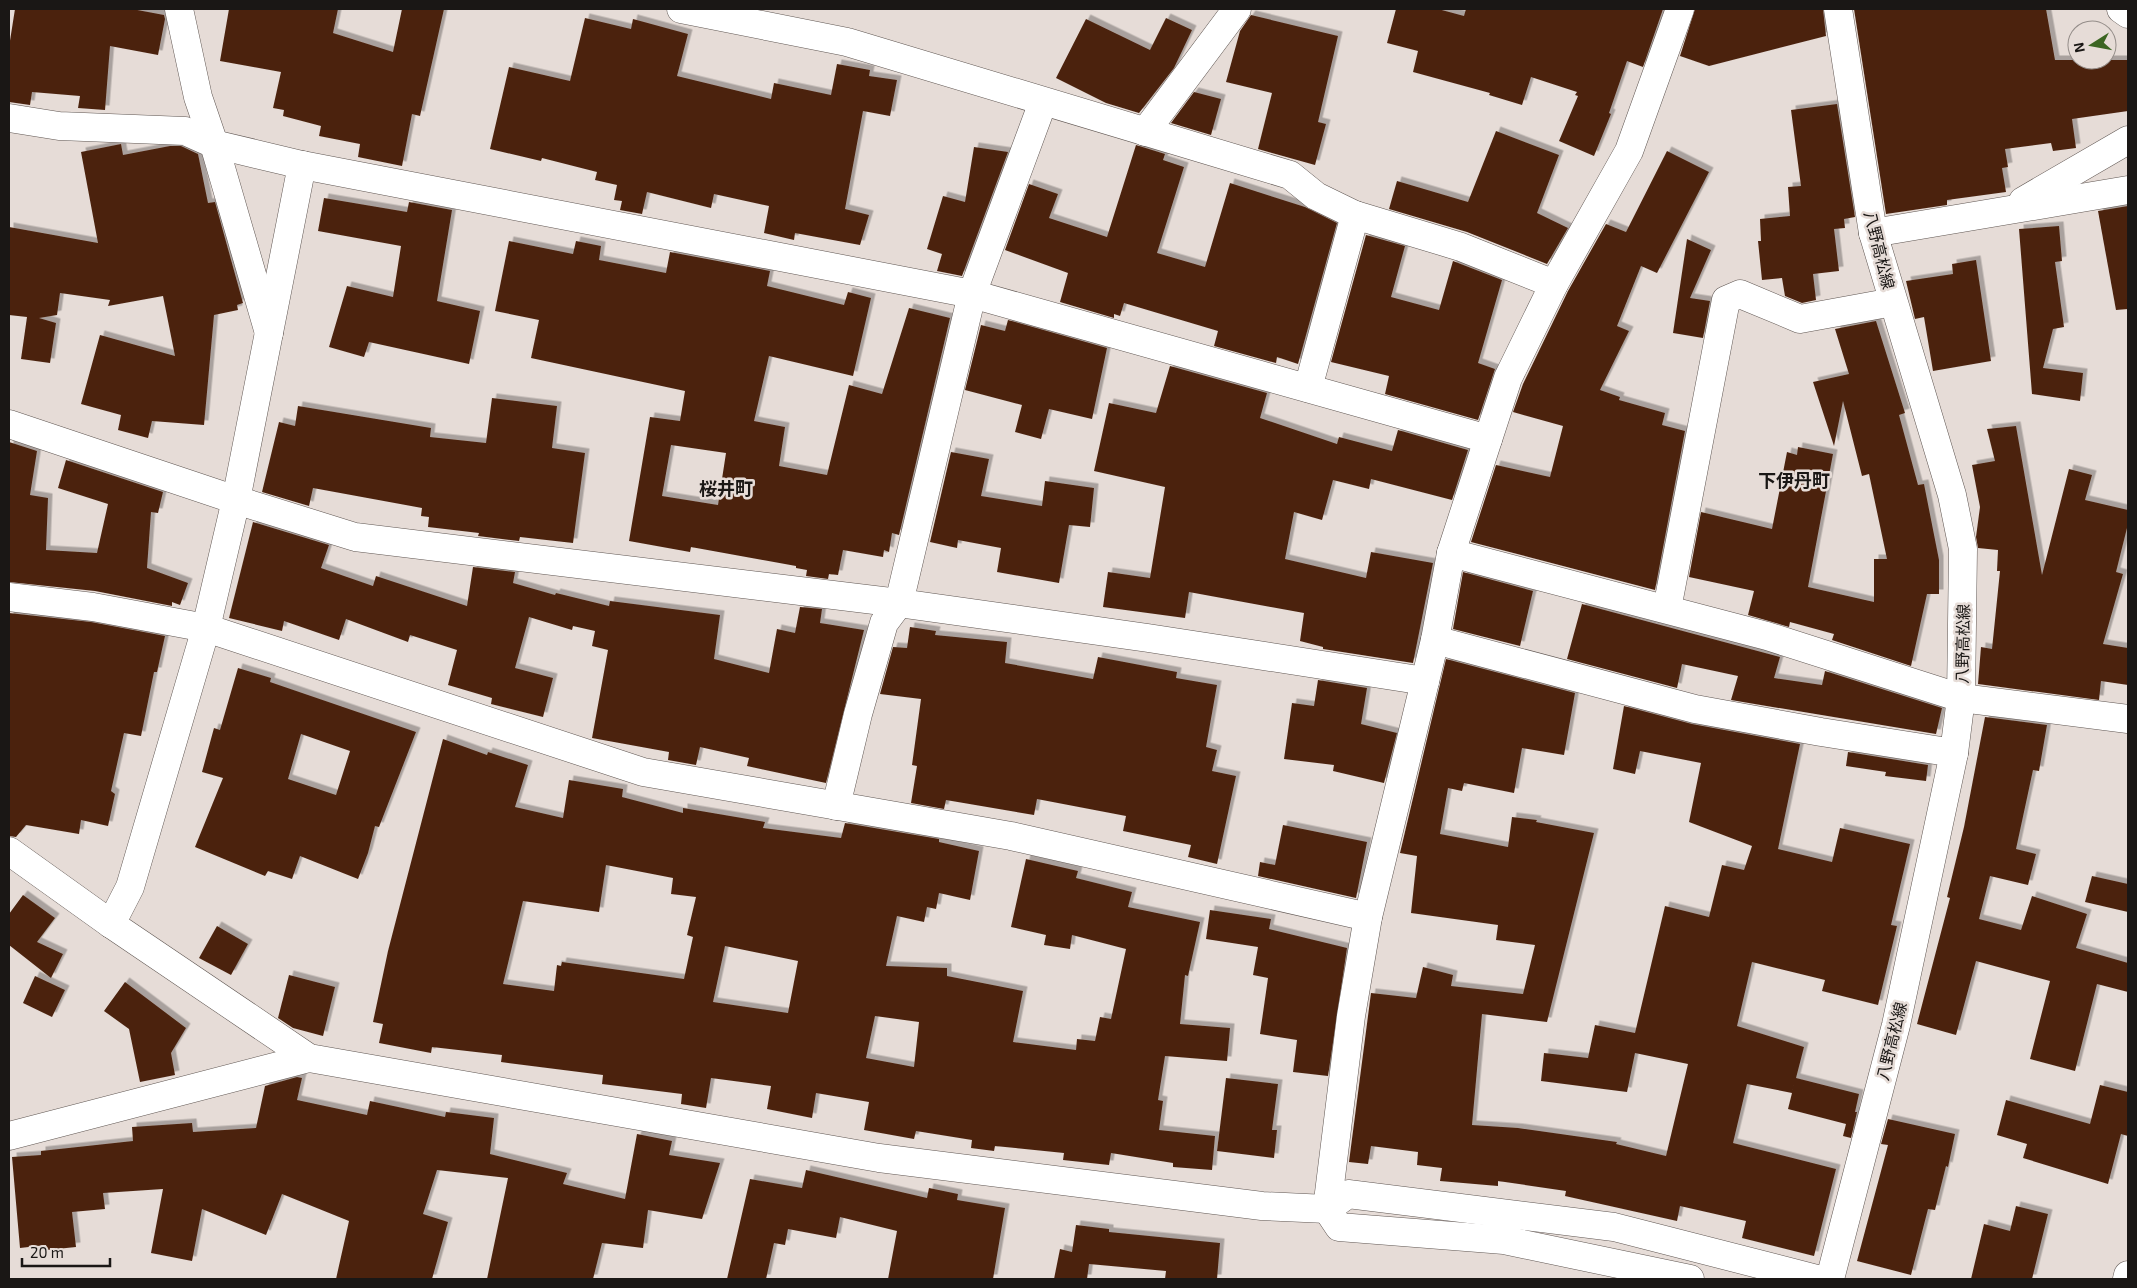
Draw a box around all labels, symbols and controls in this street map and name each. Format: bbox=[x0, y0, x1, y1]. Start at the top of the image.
north arrow bbox=[2067, 20, 2117, 70]
text: N bbox=[2069, 41, 2088, 54]
street label: 八野高松線 bbox=[1861, 209, 1899, 291]
district label: 下伊丹町 bbox=[1758, 469, 1830, 491]
district label: 桜井町 bbox=[699, 477, 753, 499]
street label: 八野高松線 bbox=[1952, 604, 1972, 684]
street label: 八野高松線 bbox=[1872, 1000, 1910, 1082]
scale bar bbox=[22, 1236, 110, 1268]
text: 20 m bbox=[30, 1243, 64, 1261]

